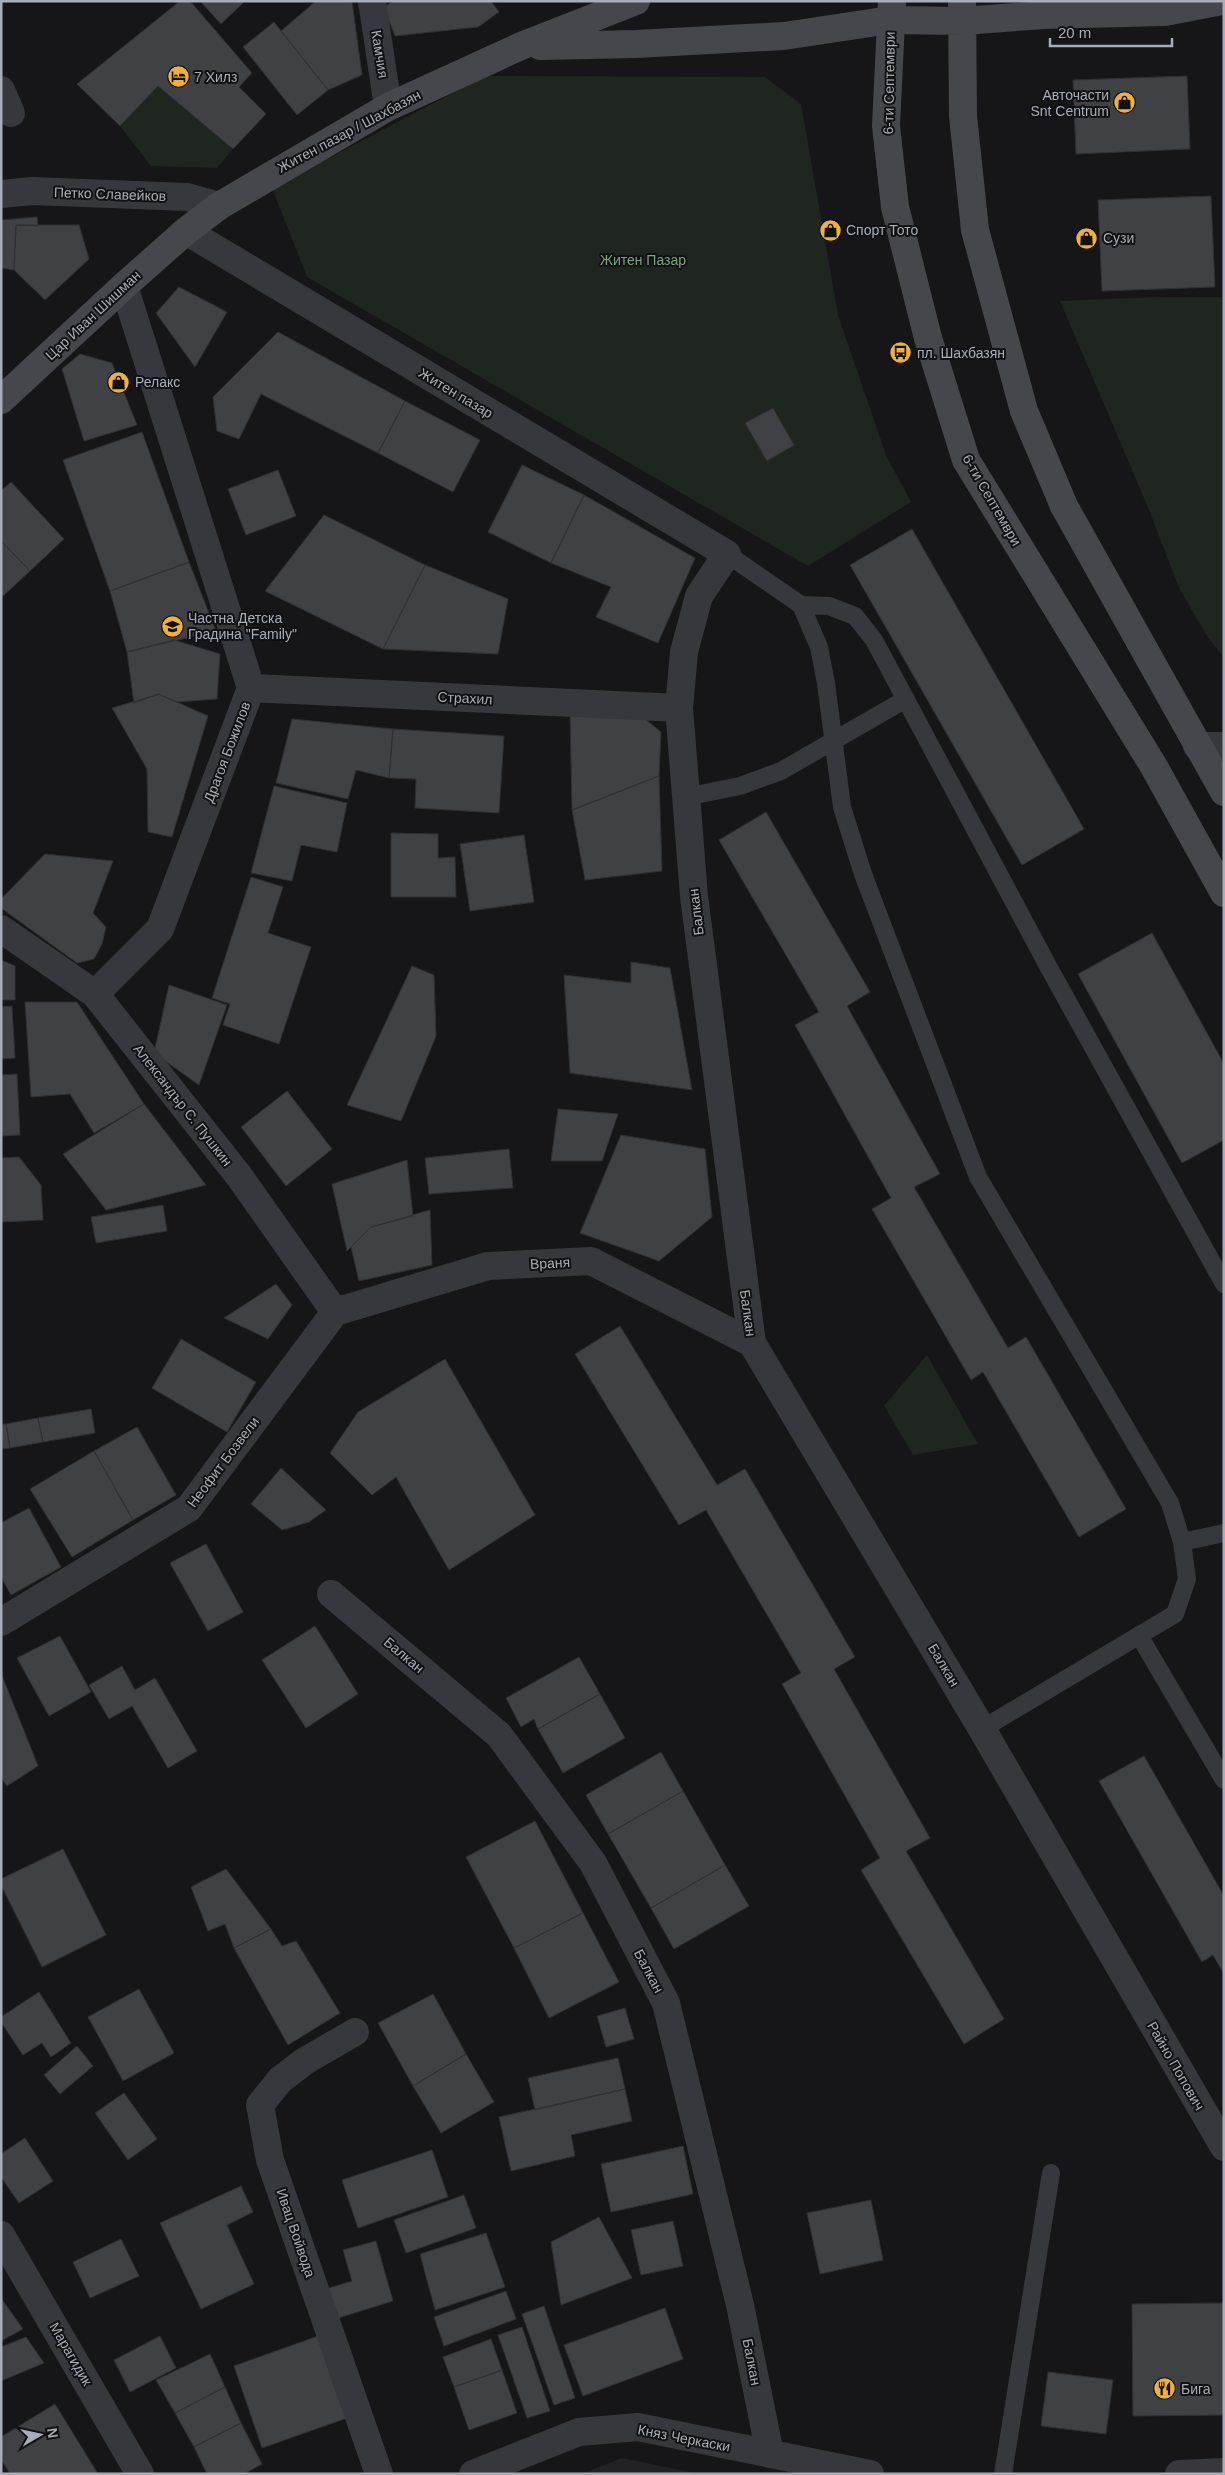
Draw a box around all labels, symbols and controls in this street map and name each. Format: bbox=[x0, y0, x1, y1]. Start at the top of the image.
scale bar bbox=[1050, 15, 1172, 47]
text: 20 m bbox=[1058, 24, 1091, 41]
street label: Камчия bbox=[368, 29, 392, 79]
street label: 6-ти Септември bbox=[880, 31, 898, 135]
hotel icon: 7 Хилз bbox=[166, 65, 190, 89]
place label: 7 Хилз bbox=[194, 69, 237, 85]
street label: Житен пазар / Шахбазян bbox=[275, 86, 423, 176]
place label: Авточасти Snt Centrum bbox=[1030, 87, 1109, 119]
shop icon: Авточасти Snt Centrum bbox=[1113, 91, 1137, 115]
street label: Петко Славейков bbox=[54, 184, 166, 204]
shop icon: Спорт Тото bbox=[818, 218, 842, 242]
place label: Спорт Тото bbox=[846, 222, 918, 238]
shop icon: Сузи bbox=[1075, 226, 1099, 250]
place label: Сузи bbox=[1103, 230, 1134, 246]
park label: Житен Пазар bbox=[600, 252, 686, 268]
street label: Цар Иван Шишман bbox=[42, 267, 144, 363]
bus stop icon: пл. Шахбазян bbox=[889, 341, 913, 365]
place label: пл. Шахбазян bbox=[917, 345, 1005, 361]
street label: Житен пазар bbox=[416, 365, 496, 421]
shop icon: Релакс bbox=[107, 370, 131, 394]
place label: Релакс bbox=[135, 374, 180, 390]
street label: 6-ти Септември bbox=[959, 452, 1025, 548]
place label: Частна Детска Градина "Family" bbox=[188, 610, 297, 642]
school or university icon: Частна Детска Градина "Family" bbox=[160, 614, 184, 638]
street label: Страхил bbox=[437, 689, 493, 707]
street label: Драгоя Божилов bbox=[200, 699, 254, 805]
street label: Балкан bbox=[685, 888, 707, 936]
street label: Александър С. Пушкин bbox=[130, 1041, 236, 1169]
street label: Враня bbox=[529, 1254, 571, 1272]
street label: Балкан bbox=[737, 1289, 759, 1337]
street label: Неофит Бозвели bbox=[184, 1414, 262, 1510]
street label: Балкан bbox=[381, 1634, 427, 1676]
street label: Балкан bbox=[925, 1641, 963, 1689]
street label: Балкан bbox=[631, 1946, 667, 1996]
street label: Райно Попович bbox=[1144, 2019, 1208, 2113]
street label: Ивац Войвода bbox=[273, 2187, 319, 2280]
street label: Марагидик bbox=[47, 2320, 96, 2389]
street label: Балкан bbox=[740, 2337, 764, 2387]
restaurant icon: Бига bbox=[1153, 2377, 1177, 2401]
place label: Бига bbox=[1181, 2381, 1211, 2397]
north arrow bbox=[15, 2410, 65, 2460]
street label: Княз Черкаски bbox=[636, 2421, 732, 2455]
text: N bbox=[44, 2427, 62, 2439]

